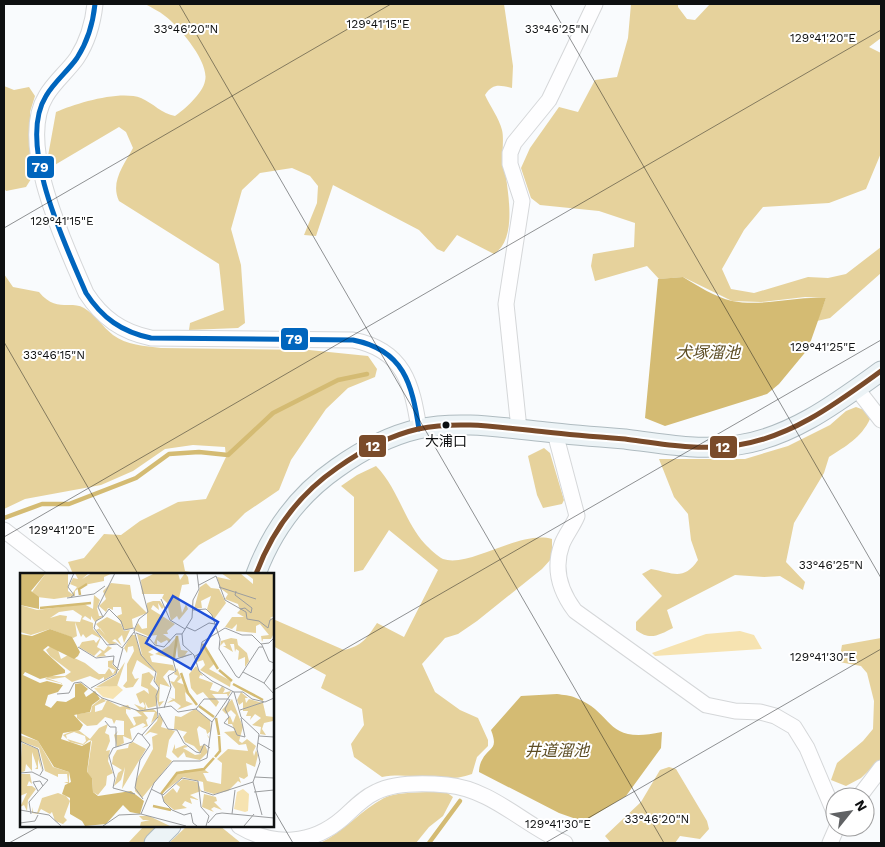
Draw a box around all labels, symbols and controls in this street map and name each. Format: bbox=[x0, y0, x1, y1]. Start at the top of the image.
text: 129°41'15"E bbox=[346, 17, 410, 31]
text: 33°46'20"N bbox=[154, 22, 218, 36]
text: 33°46'25"N bbox=[525, 22, 589, 36]
text: 129°41'20"E bbox=[790, 31, 856, 45]
line badge: 79 bbox=[26, 155, 55, 179]
text: 79 bbox=[31, 159, 49, 175]
text: 129°41'15"E bbox=[30, 214, 94, 228]
line badge: 79 bbox=[280, 327, 309, 351]
text: 79 bbox=[285, 331, 303, 347]
text: 129°41'25"E bbox=[790, 340, 856, 354]
water label: 犬塚溜池 bbox=[676, 343, 742, 362]
text: 33°46'15"N bbox=[23, 348, 85, 362]
marker: 大浦口 bbox=[441, 420, 451, 430]
place label: 大浦口 bbox=[425, 433, 467, 449]
line badge: 12 bbox=[358, 434, 387, 458]
line badge: 12 bbox=[709, 435, 738, 459]
text: 12 bbox=[366, 438, 380, 454]
text: 12 bbox=[716, 439, 730, 455]
text: 129°41'20"E bbox=[29, 523, 95, 537]
text: 33°46'25"N bbox=[799, 558, 863, 572]
inset map bbox=[20, 573, 274, 827]
text: 129°41'30"E bbox=[790, 650, 856, 664]
water label: 井道溜池 bbox=[525, 741, 591, 760]
north arrow bbox=[825, 787, 875, 837]
text: N bbox=[852, 797, 871, 814]
text: 33°46'20"N bbox=[625, 812, 689, 826]
text: 129°41'30"E bbox=[525, 817, 591, 831]

